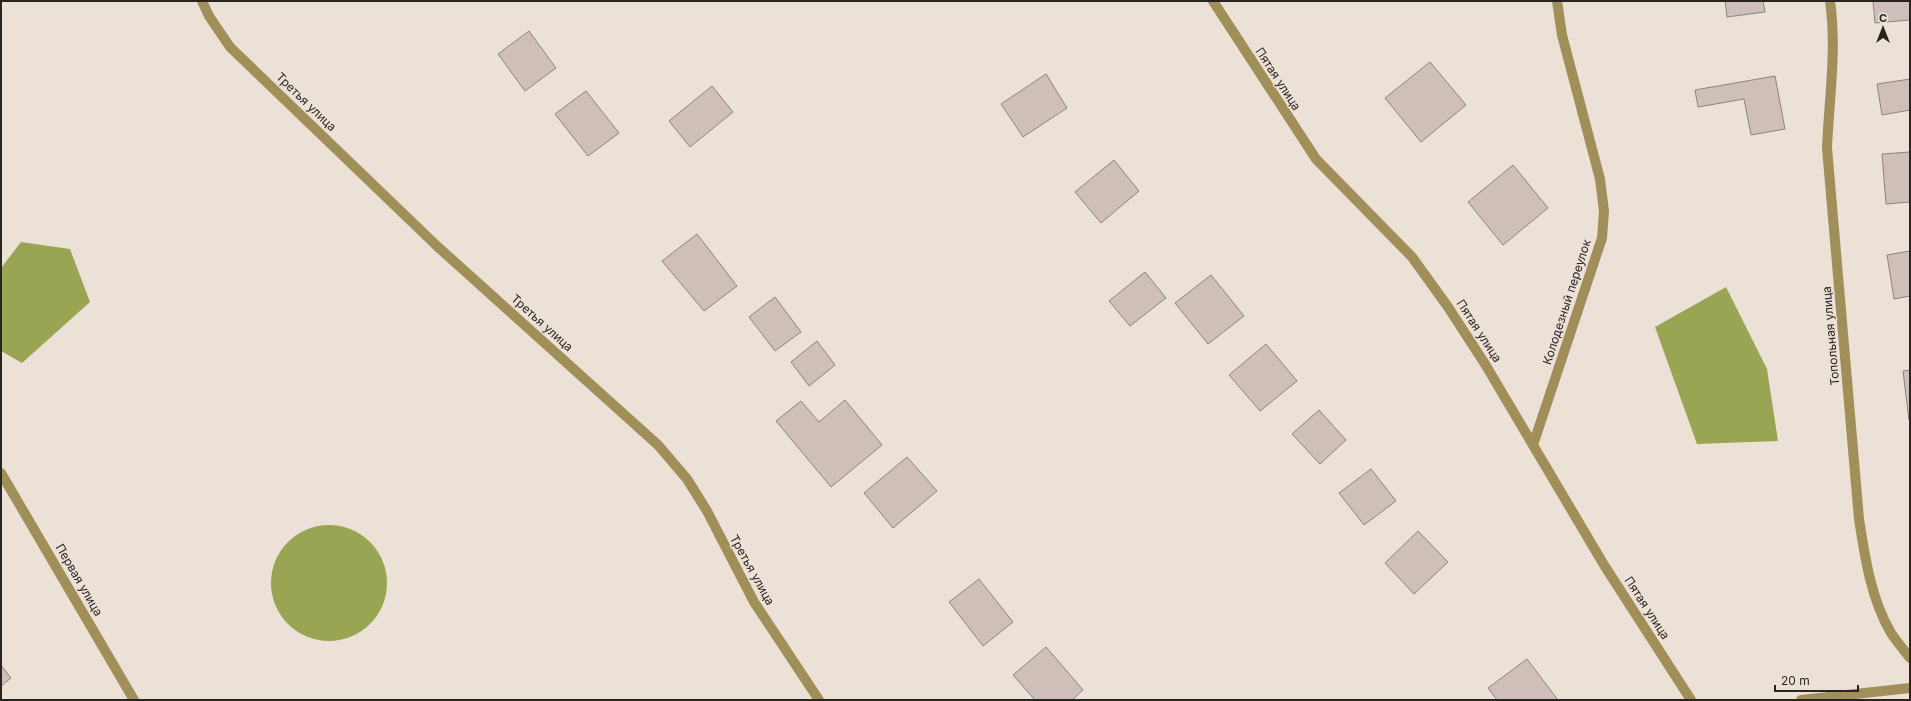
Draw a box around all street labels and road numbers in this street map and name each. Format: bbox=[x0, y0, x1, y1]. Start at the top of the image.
street label: Пятая улица bbox=[1253, 44, 1304, 113]
street label: Третья улица bbox=[273, 69, 340, 134]
street label: Колодезный переулок bbox=[1539, 237, 1594, 366]
street label: Топольная улица bbox=[1819, 286, 1842, 386]
street label: Третья улица bbox=[508, 291, 576, 354]
street label: Пятая улица bbox=[1454, 296, 1505, 365]
street label: Третья улица bbox=[727, 532, 778, 608]
street label: Первая улица bbox=[53, 541, 106, 619]
street label: Пятая улица bbox=[1622, 573, 1673, 642]

